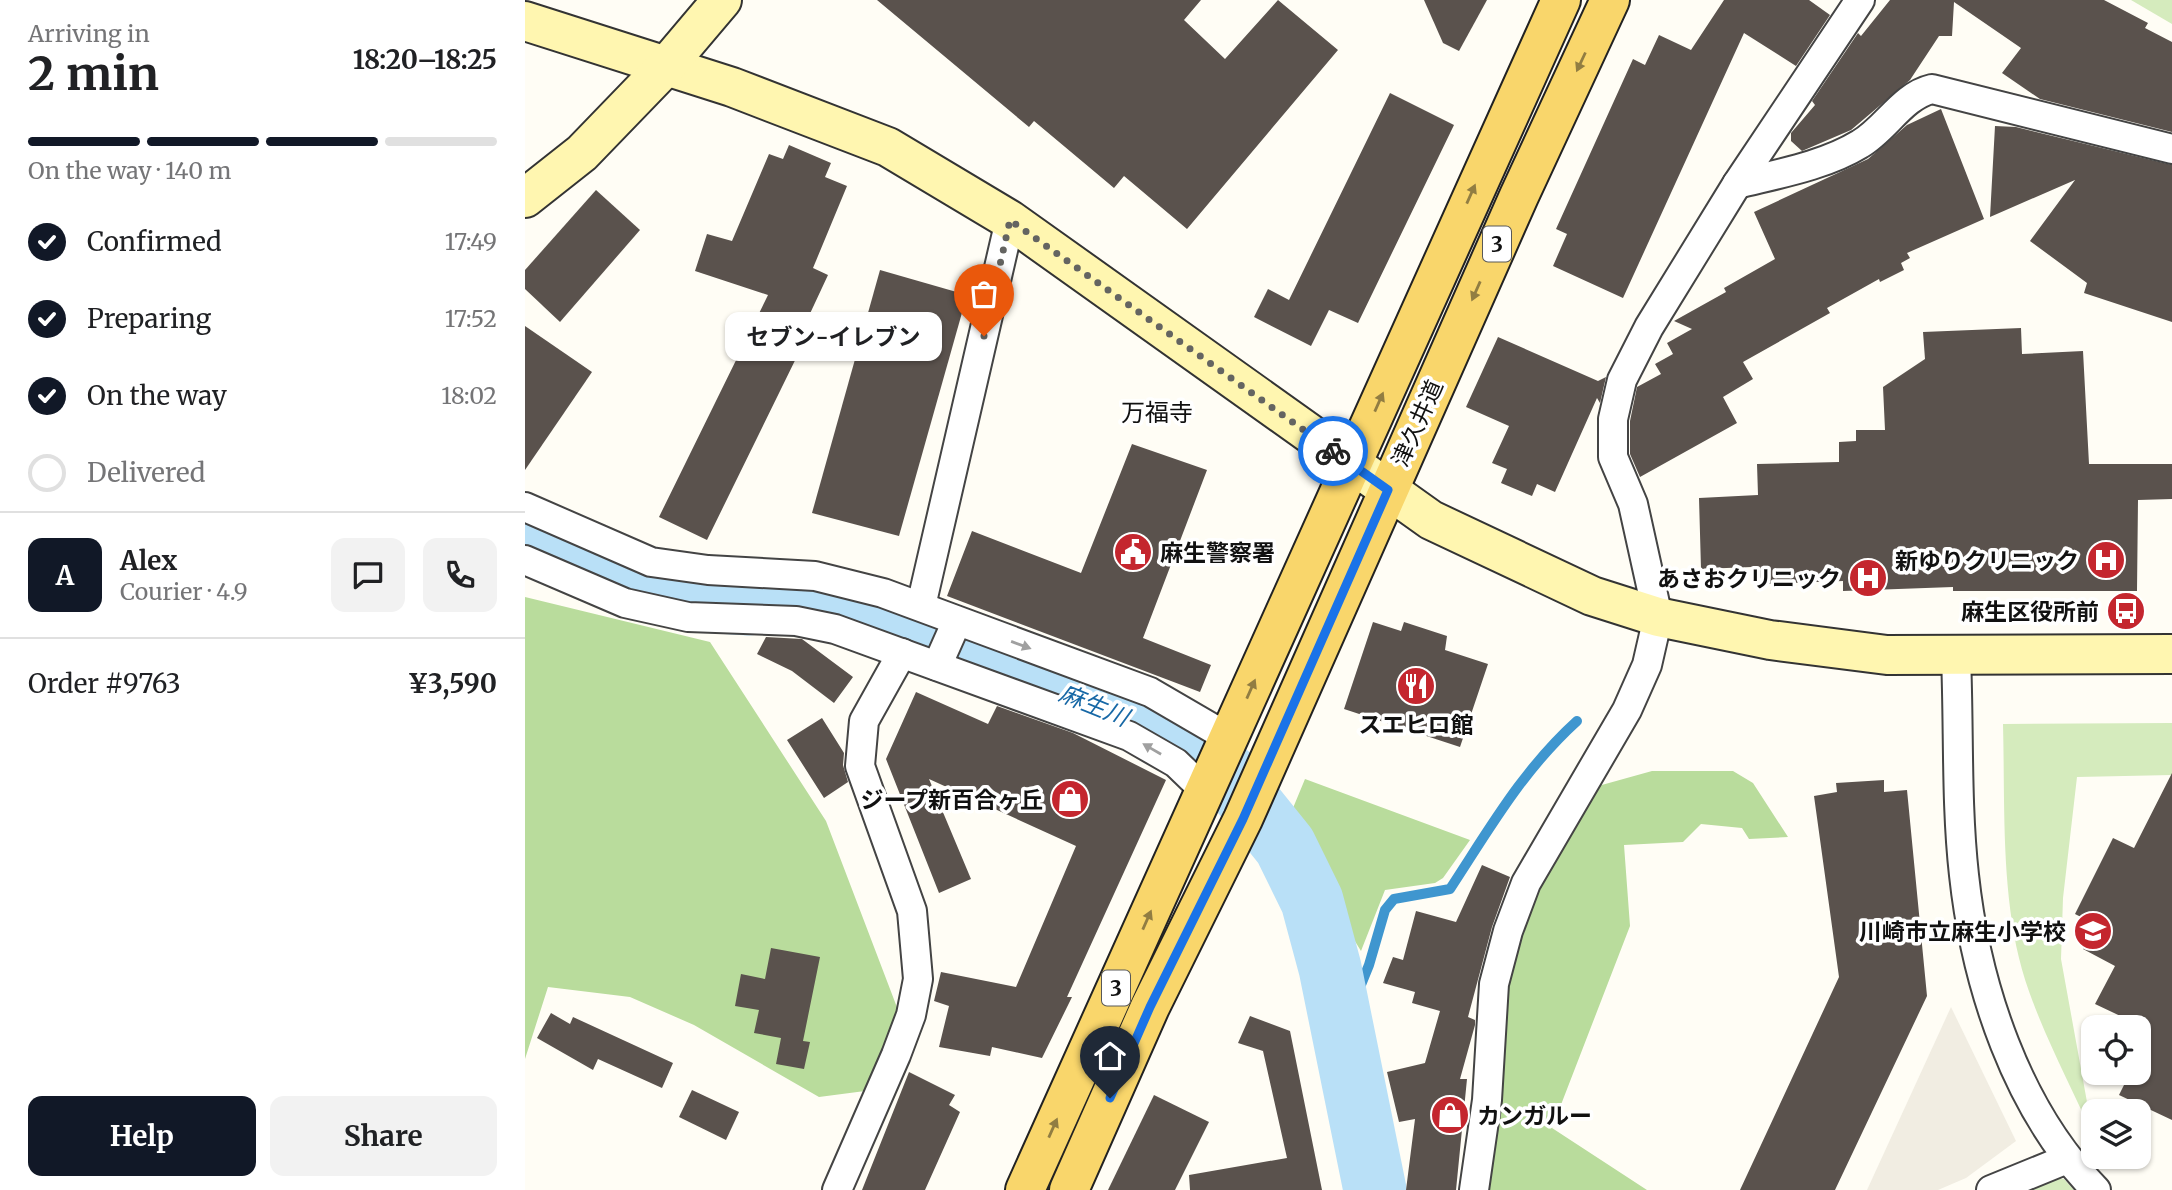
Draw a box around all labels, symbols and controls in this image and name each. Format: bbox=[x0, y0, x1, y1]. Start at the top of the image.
text: Arriving in bbox=[28, 19, 150, 48]
text: 18:20–18:25 bbox=[353, 43, 497, 76]
text: 2 min bbox=[28, 45, 159, 103]
one-way arrow bbox=[1576, 52, 1587, 72]
text: On the way · 140 m bbox=[28, 156, 231, 185]
one-way arrow bbox=[1465, 184, 1477, 204]
icon: check bbox=[28, 223, 66, 261]
text: Confirmed bbox=[87, 225, 222, 258]
road number: 3 bbox=[1483, 226, 1511, 262]
text: 17:49 bbox=[445, 227, 497, 256]
pin bbox=[954, 264, 1014, 336]
icon: bag bbox=[965, 275, 1003, 313]
one-way arrow bbox=[1470, 281, 1482, 301]
icon: check bbox=[28, 300, 66, 338]
text: Preparing bbox=[87, 302, 211, 335]
text: 17:52 bbox=[445, 304, 497, 333]
callout: セブン-イレブン bbox=[725, 312, 942, 360]
text: セブン-イレブン bbox=[746, 322, 921, 351]
street label: 津久井道 bbox=[1385, 375, 1449, 471]
icon: check bbox=[28, 377, 66, 415]
text: On the way bbox=[87, 379, 227, 412]
text: 18:02 bbox=[441, 381, 497, 410]
one-way arrow bbox=[1373, 392, 1385, 412]
district label: 万福寺 bbox=[1121, 397, 1193, 428]
courier bbox=[1298, 416, 1368, 486]
icon: bike bbox=[1314, 432, 1352, 470]
text: Delivered bbox=[87, 456, 206, 489]
public building icon: 麻生警察署 bbox=[1112, 531, 1154, 573]
button: chat bbox=[331, 538, 405, 612]
button: phone bbox=[423, 538, 497, 612]
place label: 麻生警察署 bbox=[1160, 538, 1275, 567]
hospital icon: 新ゆりクリニック bbox=[2085, 539, 2127, 581]
text: Alex bbox=[120, 544, 177, 577]
place label: 新ゆりクリニック bbox=[1895, 546, 2079, 575]
hospital icon: あさおクリニック bbox=[1847, 557, 1889, 599]
text: A bbox=[56, 559, 74, 592]
place label: あさおクリニック bbox=[1657, 564, 1841, 593]
text: Courier · 4.9 bbox=[120, 577, 248, 606]
bus stop icon: 麻生区役所前 bbox=[2105, 590, 2147, 632]
place label: 麻生区役所前 bbox=[1961, 597, 2099, 626]
one-way arrow bbox=[1011, 639, 1032, 650]
restaurant icon: スエヒロ館 bbox=[1395, 665, 1437, 707]
text: Order #9763 bbox=[28, 667, 181, 700]
text: ¥3,590 bbox=[408, 667, 497, 700]
water label: 麻生川 bbox=[1055, 677, 1136, 734]
one-way arrow bbox=[1246, 678, 1257, 699]
place label: スエヒロ館 bbox=[1359, 710, 1474, 739]
one-way arrow bbox=[1142, 743, 1162, 755]
shop icon: ジープ新百合ヶ丘 bbox=[1049, 778, 1091, 820]
place label: ジープ新百合ヶ丘 bbox=[860, 785, 1043, 814]
one-way arrow bbox=[1142, 910, 1153, 931]
school or university icon: 川崎市立麻生小学校 bbox=[2072, 910, 2114, 952]
place label: 川崎市立麻生小学校 bbox=[1859, 917, 2066, 946]
road number: 3 bbox=[1102, 970, 1130, 1006]
map controls bbox=[2081, 1015, 2151, 1169]
button: locate bbox=[2081, 1015, 2151, 1085]
pin bbox=[1080, 1026, 1140, 1098]
icon: home bbox=[1091, 1037, 1129, 1075]
shop icon: カンガルー bbox=[1429, 1094, 1471, 1136]
button: Help bbox=[28, 1096, 256, 1176]
button: Share bbox=[270, 1096, 497, 1176]
button: layers bbox=[2081, 1099, 2151, 1169]
place label: カンガルー bbox=[1477, 1101, 1592, 1130]
one-way arrow bbox=[1047, 1118, 1059, 1138]

